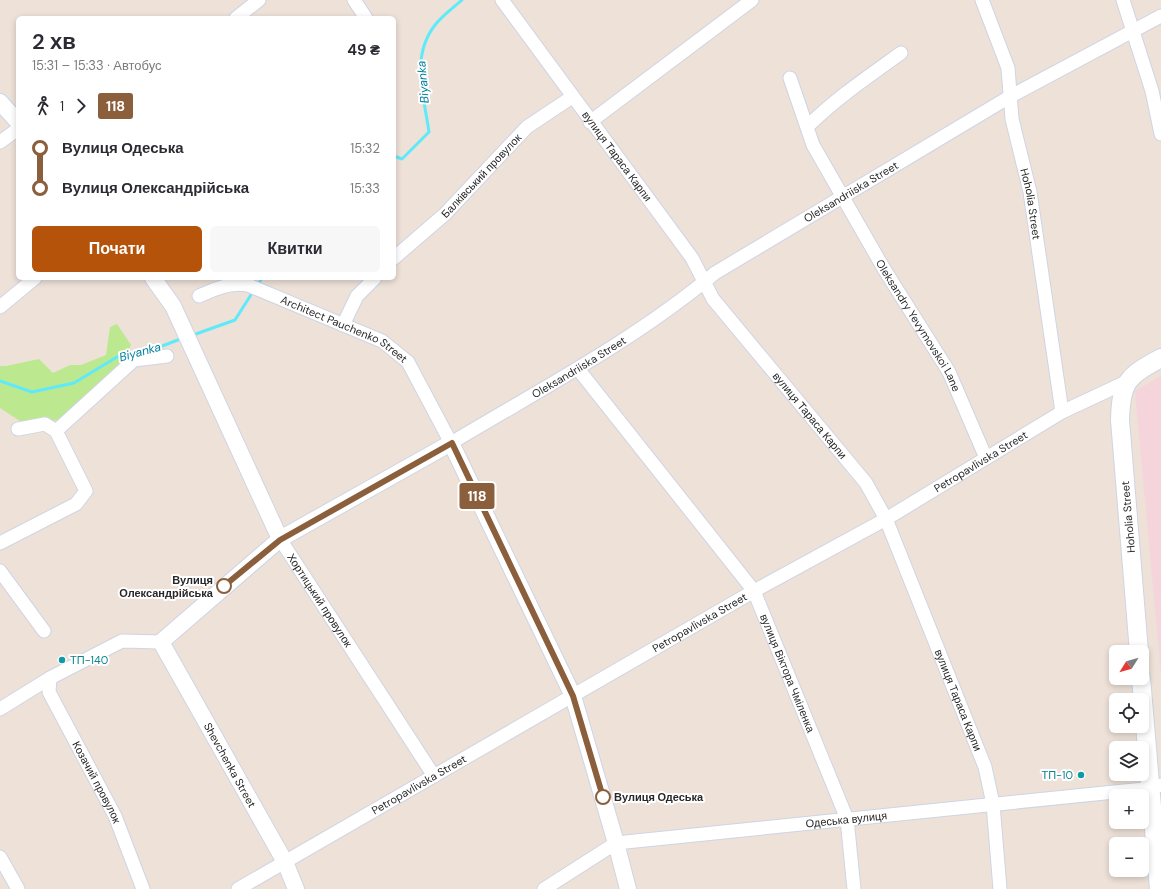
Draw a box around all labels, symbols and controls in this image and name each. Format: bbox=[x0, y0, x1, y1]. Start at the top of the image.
text: 2 хв bbox=[32, 27, 76, 56]
text: 49 ₴ bbox=[347, 40, 380, 60]
text: 15:31 – 15:33 · Автобус bbox=[32, 57, 162, 74]
water label: Biyanka bbox=[413, 60, 433, 104]
icon: walk bbox=[32, 95, 54, 117]
icon: forward bbox=[70, 95, 92, 117]
text: 118 bbox=[106, 97, 125, 115]
text: 1 bbox=[60, 98, 64, 115]
street label: вулиця Тараса Карпи bbox=[579, 108, 655, 204]
street label: Балківський провулок bbox=[438, 130, 524, 221]
text: Вулиця Одеська bbox=[62, 138, 184, 158]
text: 15:32 bbox=[350, 140, 380, 157]
street label: Oleksandriiska Street bbox=[801, 158, 901, 225]
street label: Hoholia Street bbox=[1017, 167, 1044, 240]
text: Вулиця Олександрійська bbox=[62, 178, 249, 198]
text: 15:33 bbox=[350, 180, 380, 197]
button: Почати bbox=[32, 226, 202, 272]
button: Квитки bbox=[210, 226, 380, 272]
street label: Oleksandry Yevymovskoi Lane bbox=[873, 257, 964, 394]
street label: Architect Pauchenko Street bbox=[279, 292, 410, 366]
street label: Oleksandriiska Street bbox=[529, 333, 629, 401]
water label: Biyanka bbox=[117, 339, 163, 365]
street label: вулиця Тараса Карпи bbox=[770, 369, 850, 462]
street label: Petropavlivska Street bbox=[931, 428, 1030, 495]
street label: Hoholia Street bbox=[1118, 481, 1138, 553]
line badge: 118 bbox=[454, 483, 500, 509]
text: 118 bbox=[467, 487, 487, 505]
street label: Хортицький провулок bbox=[284, 551, 355, 650]
place label: Вулиця Олександрійська bbox=[119, 573, 214, 600]
marker: Вулиця Олександрійська bbox=[216, 578, 232, 594]
street label: Petropavlivska Street bbox=[650, 590, 749, 655]
street label: вулиця Віктора Чміленка bbox=[757, 612, 818, 735]
north arrow bbox=[1109, 645, 1149, 685]
map controls bbox=[1109, 645, 1149, 877]
street label: вулиця Тараса Карпи bbox=[932, 647, 985, 753]
place label: ТП-140 bbox=[70, 653, 108, 667]
marker: ТП-140 bbox=[57, 655, 67, 665]
button: locate bbox=[1109, 693, 1149, 733]
street label: Shevchenka Street bbox=[201, 720, 259, 810]
street label: Козачий провулок bbox=[69, 739, 124, 825]
button: layers bbox=[1109, 741, 1149, 781]
street label: Petropavlivska Street bbox=[369, 752, 469, 817]
place label: ТП-10 bbox=[1041, 768, 1073, 782]
marker: ТП-10 bbox=[1076, 770, 1086, 780]
marker: Вулиця Одеська bbox=[595, 789, 611, 805]
button: + bbox=[1109, 789, 1149, 829]
place label: Вулиця Одеська bbox=[614, 790, 704, 804]
street label: Одеська вулиця bbox=[805, 808, 888, 831]
button: − bbox=[1109, 837, 1149, 877]

